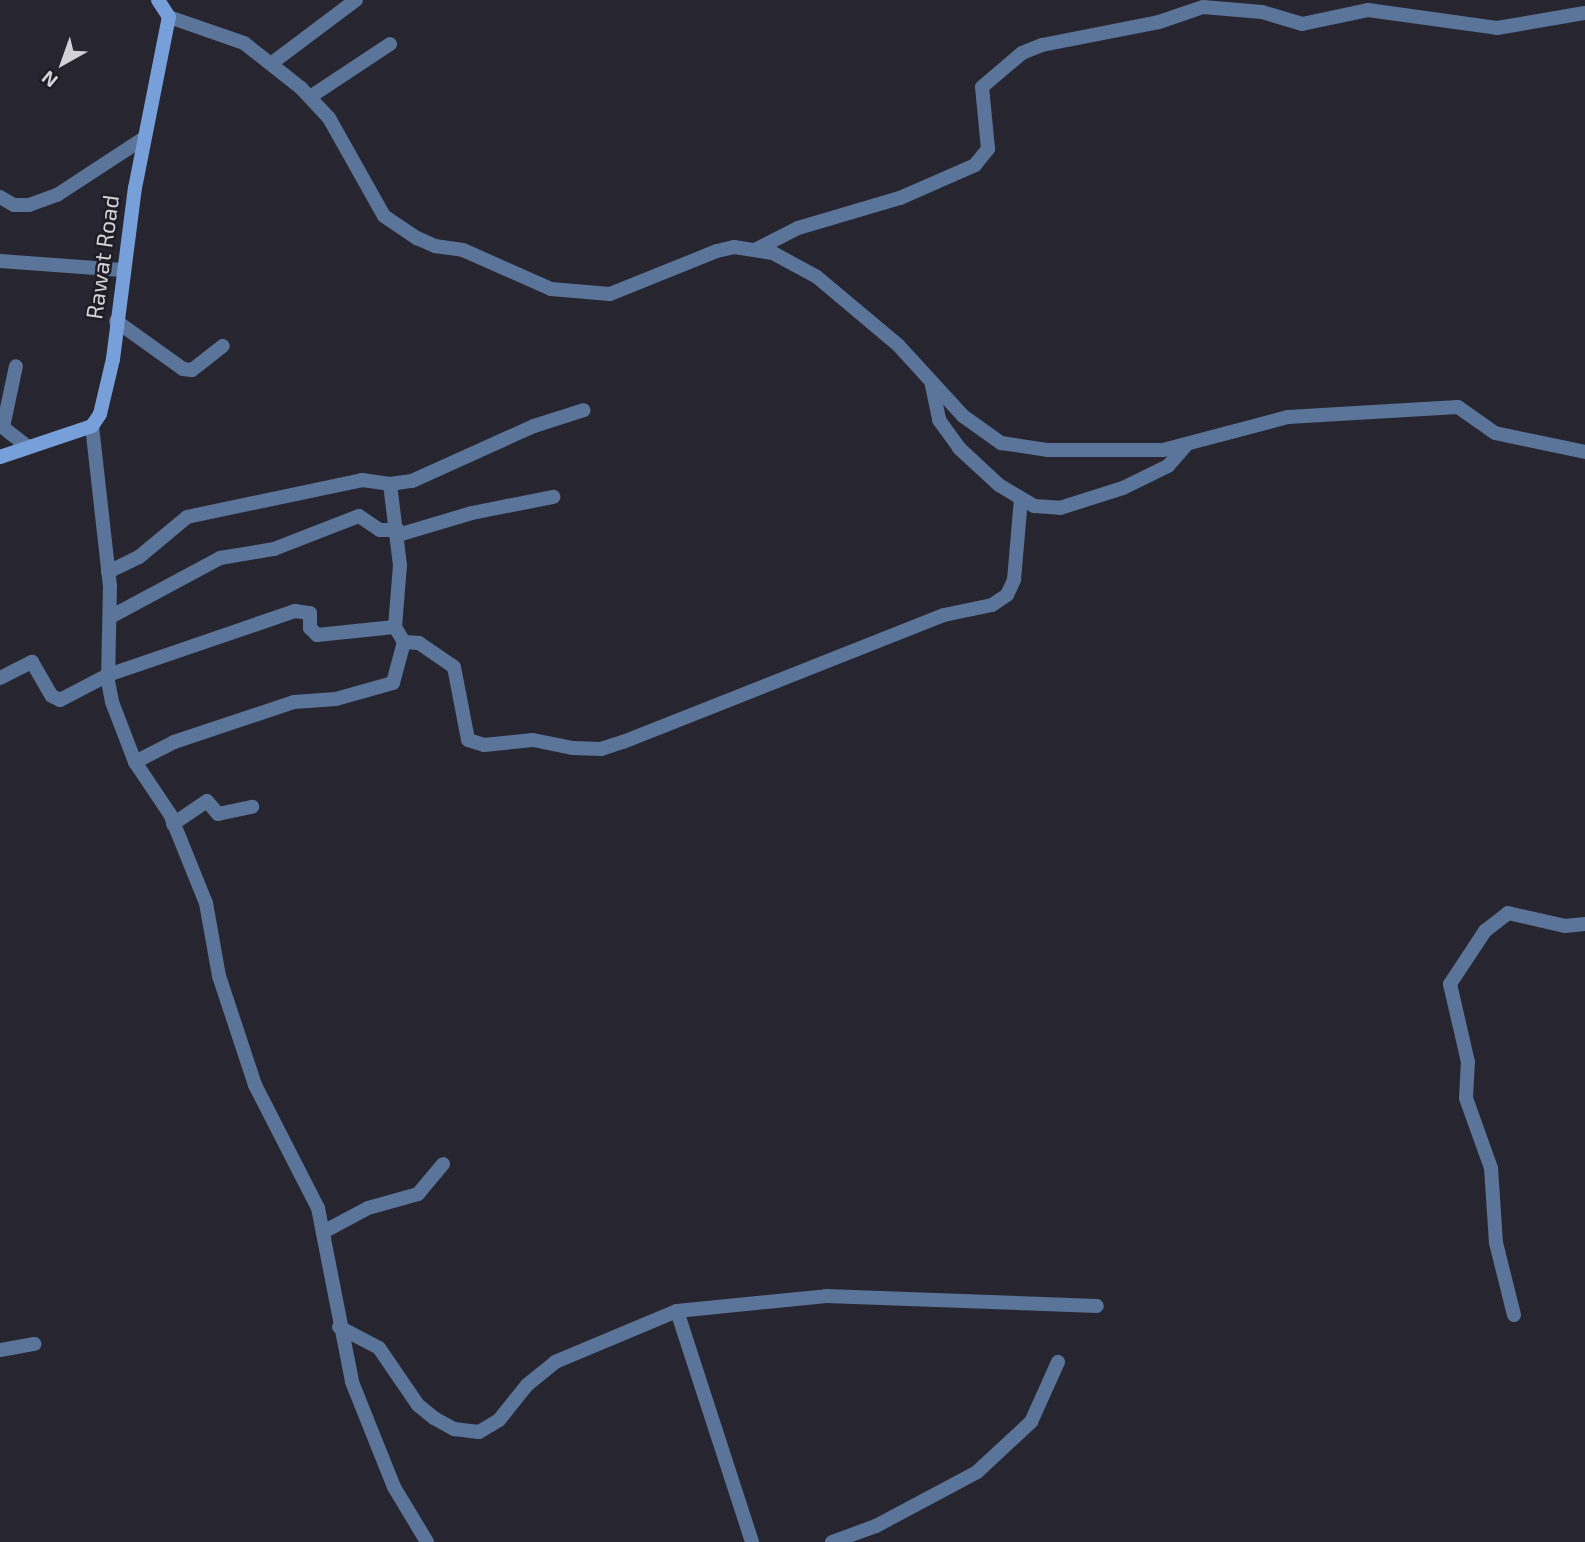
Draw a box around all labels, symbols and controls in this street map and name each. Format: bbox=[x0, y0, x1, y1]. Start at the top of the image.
north arrow bbox=[28, 28, 98, 98]
text: N bbox=[37, 66, 62, 93]
street label: Rawat Road bbox=[80, 193, 124, 321]

